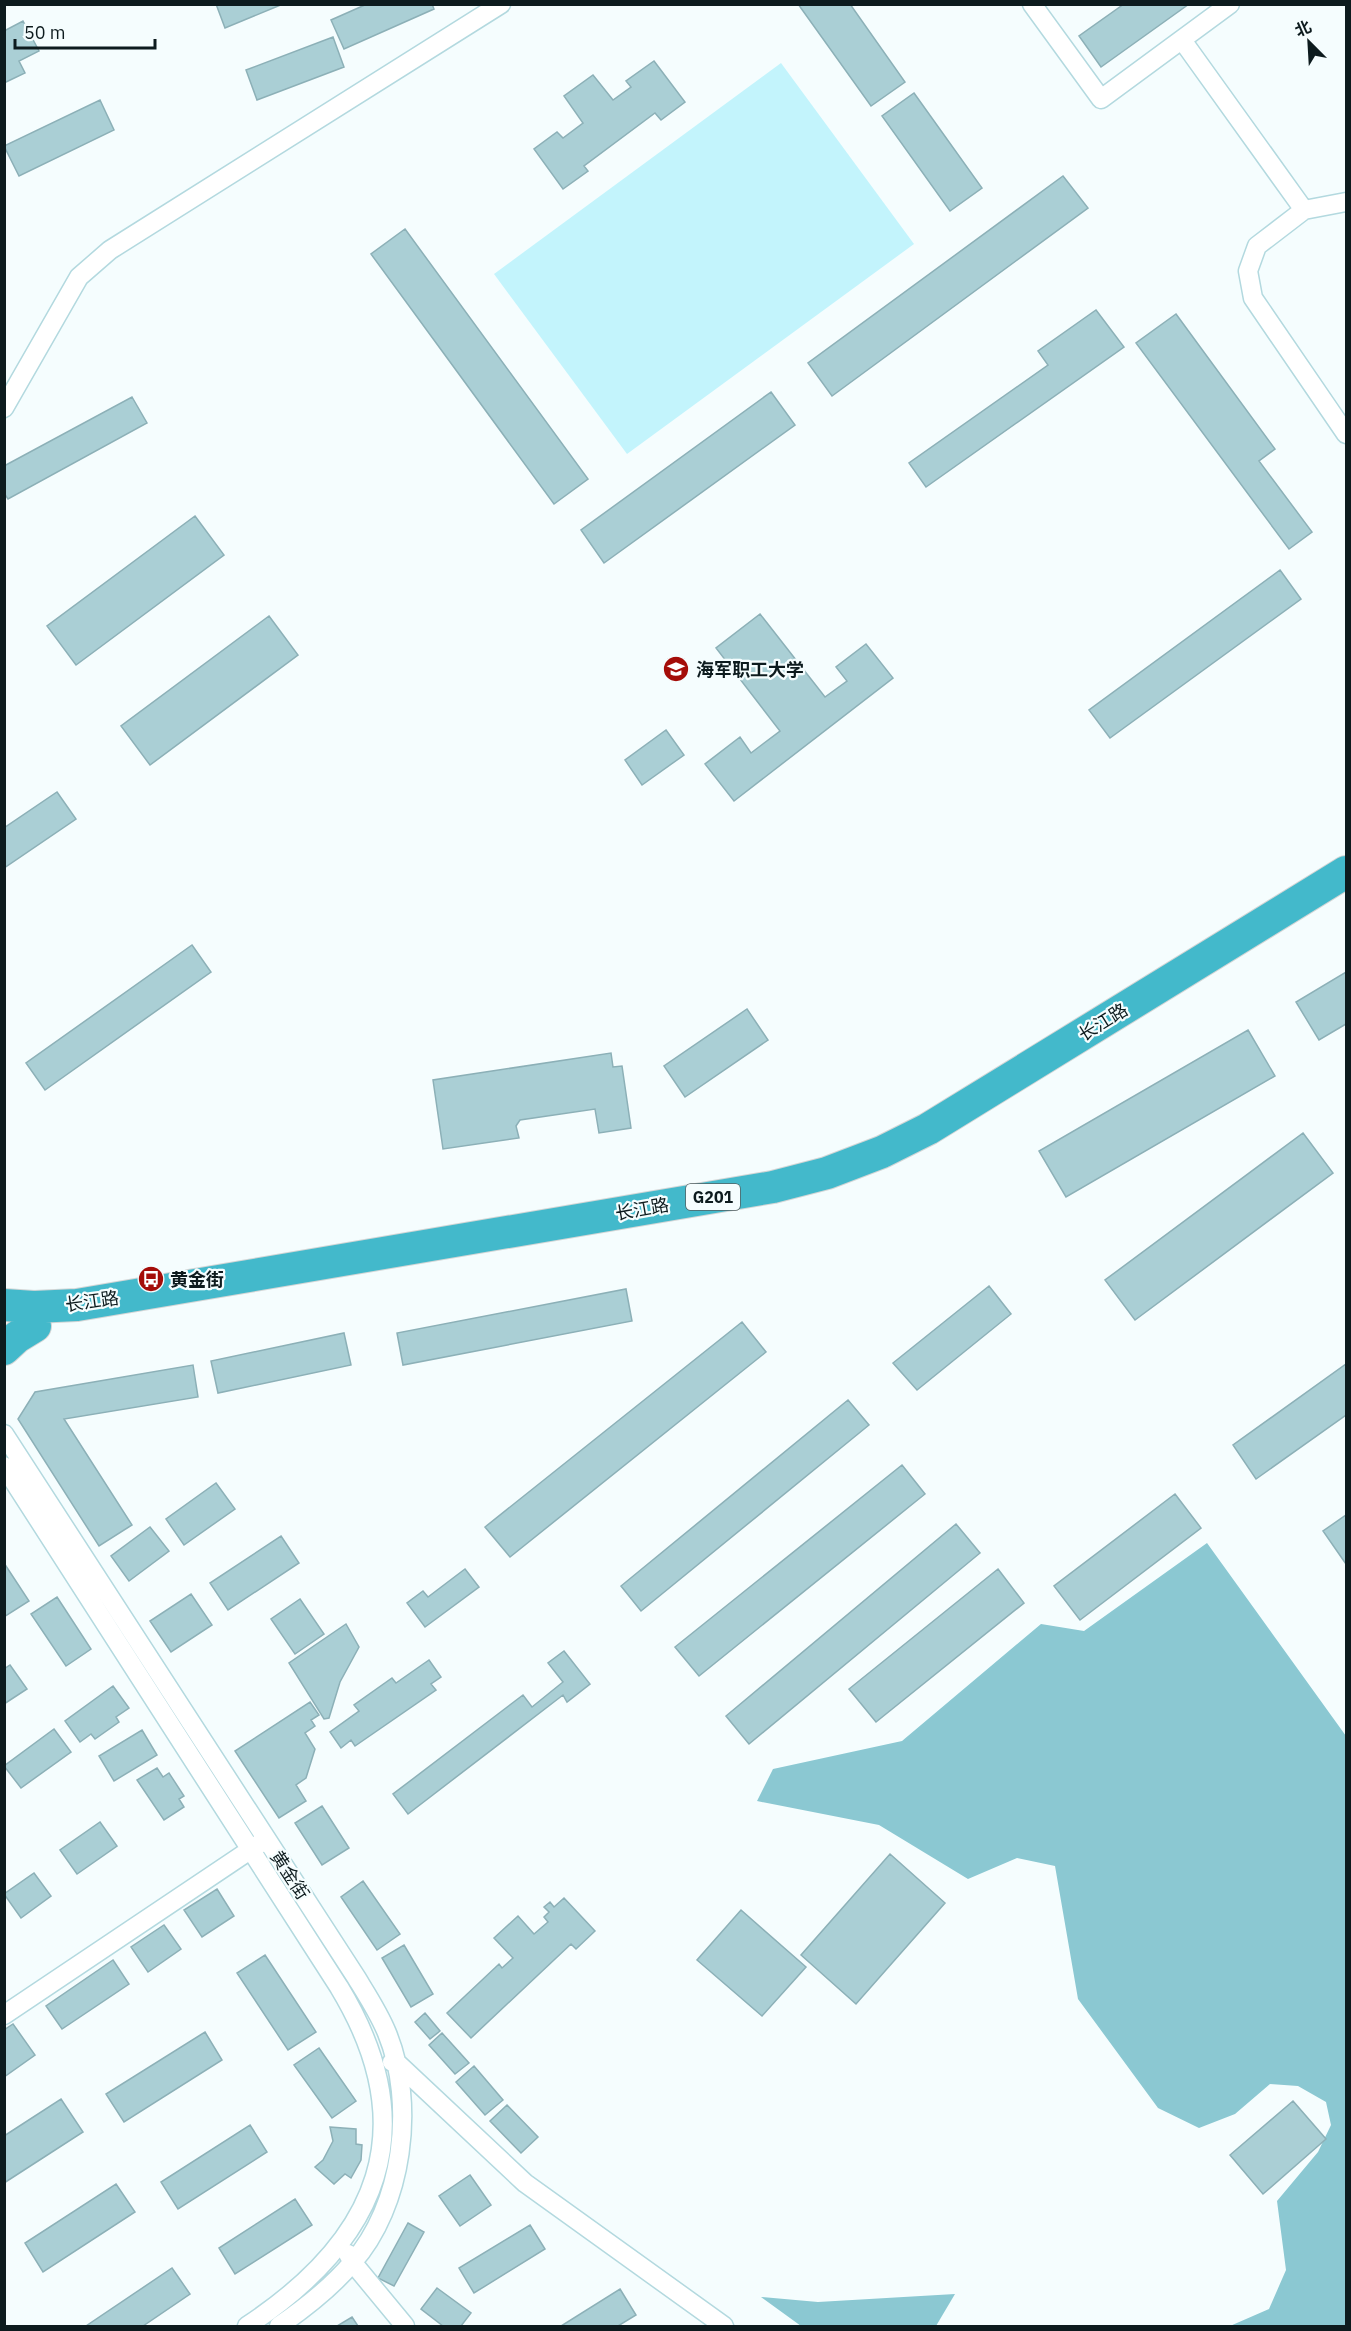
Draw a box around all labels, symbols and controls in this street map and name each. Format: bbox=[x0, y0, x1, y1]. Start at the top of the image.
scale bar bbox=[15, 12, 154, 50]
north arrow bbox=[1279, 12, 1339, 72]
text: 北 bbox=[1292, 16, 1314, 41]
text: 50 m bbox=[24, 21, 66, 44]
school or university icon: 海军职工大学 bbox=[661, 654, 691, 684]
place label: 海军职工大学 bbox=[696, 658, 804, 681]
street label: 长江路 bbox=[1074, 998, 1132, 1046]
road number: G201 bbox=[686, 1184, 740, 1210]
street label: 长江路 bbox=[613, 1193, 671, 1225]
bus stop icon: 黄金街 bbox=[136, 1264, 166, 1294]
place label: 黄金街 bbox=[170, 1268, 224, 1291]
street label: 长江路 bbox=[64, 1286, 120, 1316]
street label: 黄金街 bbox=[266, 1846, 314, 1904]

